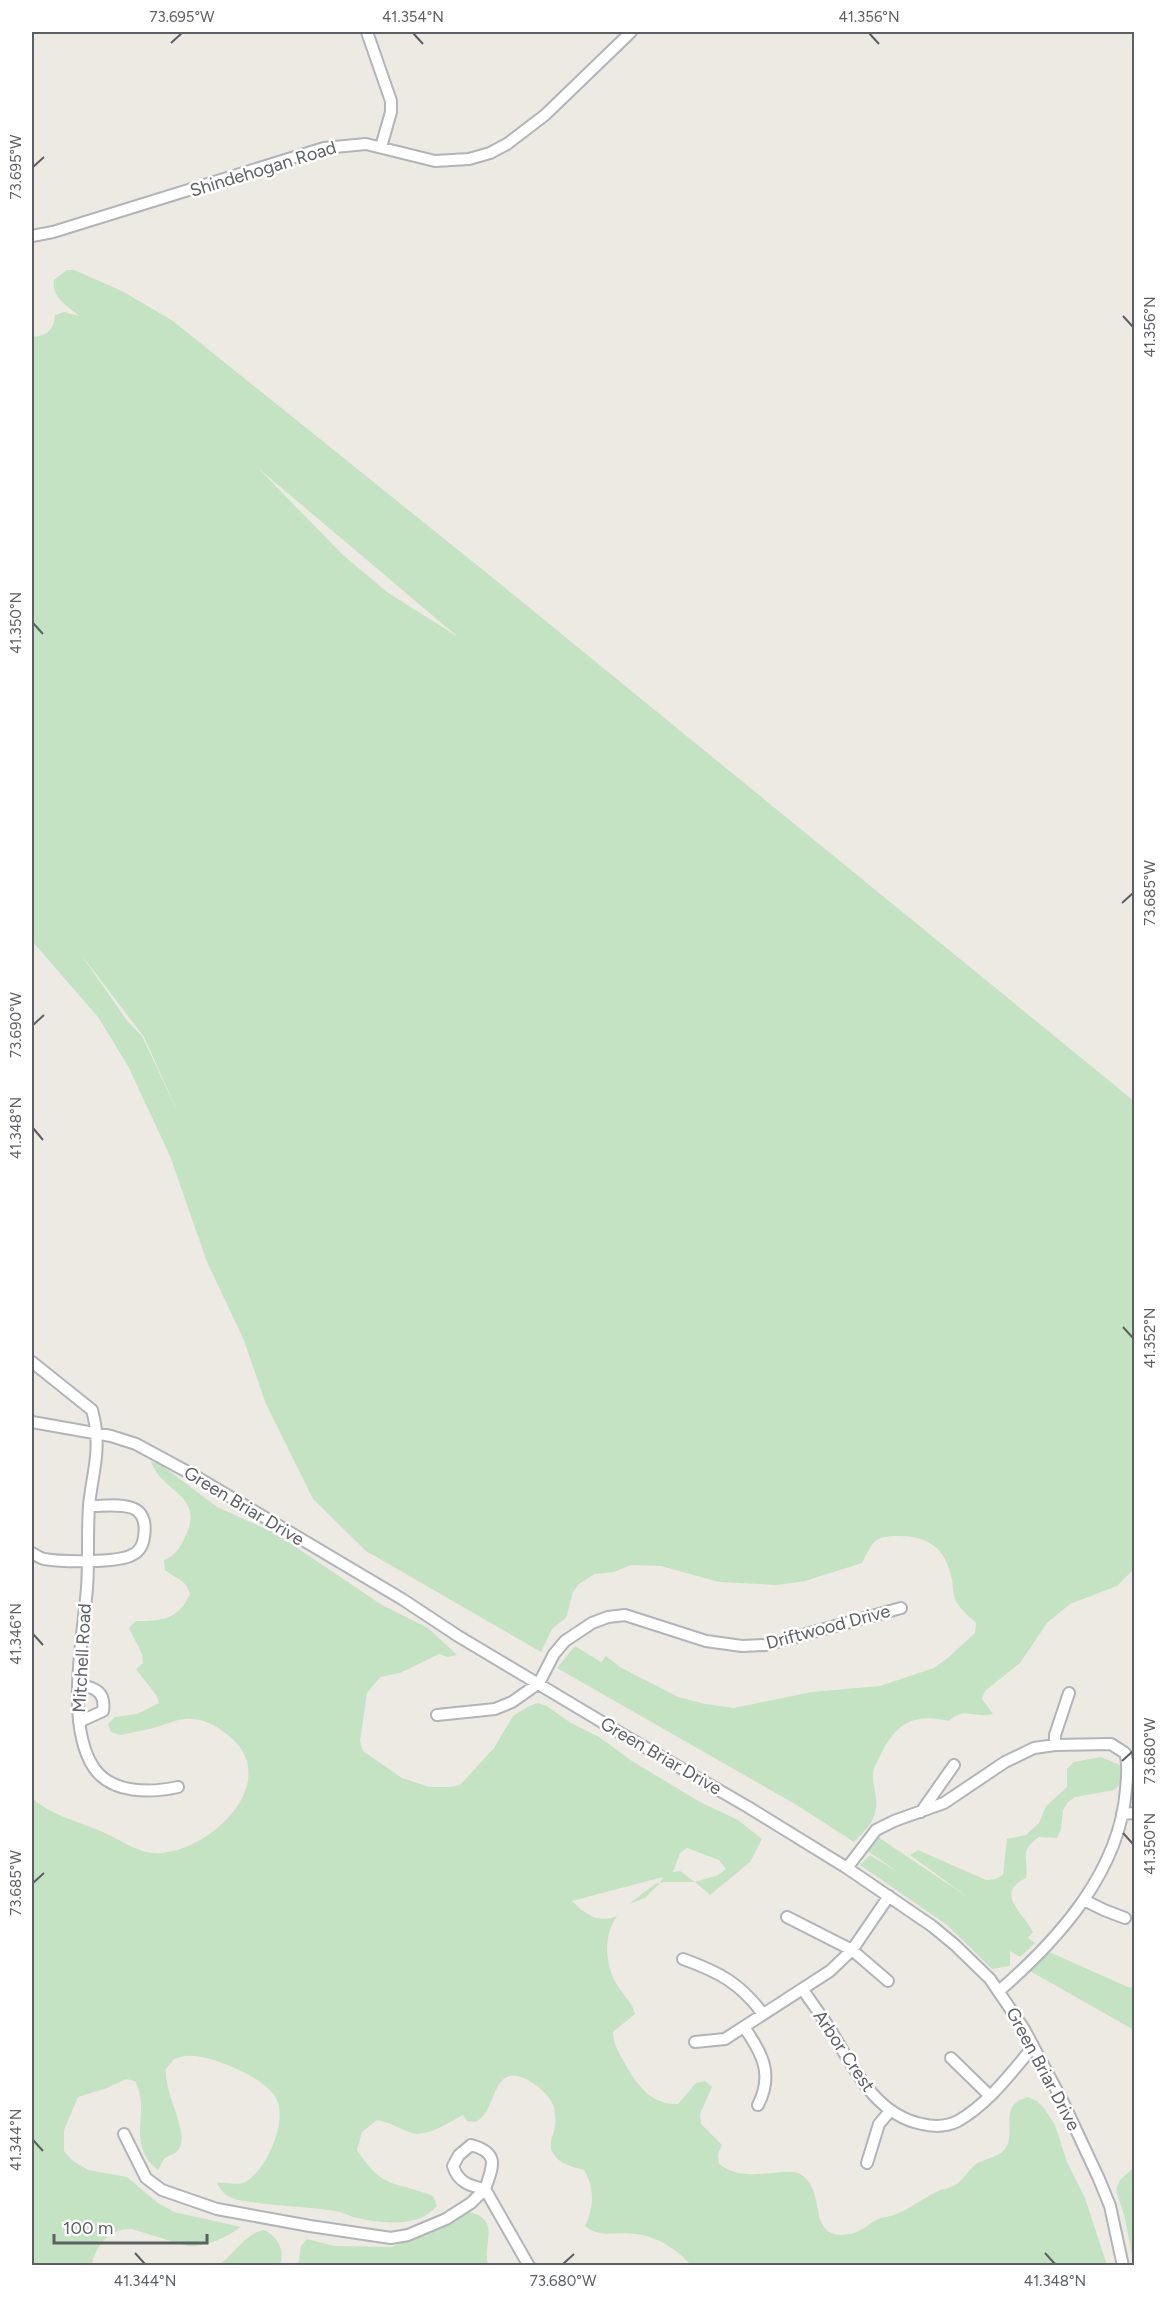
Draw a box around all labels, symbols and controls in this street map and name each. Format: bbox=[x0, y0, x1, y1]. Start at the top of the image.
text: 73.695°W bbox=[150, 8, 215, 26]
text: 41.354°N bbox=[382, 8, 444, 26]
text: 41.356°N bbox=[838, 8, 900, 26]
text: 73.695°W bbox=[7, 134, 25, 199]
street label: Shindehogan Road bbox=[187, 136, 339, 202]
text: 41.356°N bbox=[1141, 296, 1159, 358]
text: 41.350°N bbox=[7, 592, 25, 654]
text: 73.685°W bbox=[1141, 860, 1159, 926]
text: 73.690°W bbox=[7, 991, 25, 1058]
text: 41.348°N bbox=[7, 1097, 25, 1159]
text: 41.352°N bbox=[1141, 1308, 1159, 1368]
street label: Green Briar Drive bbox=[180, 1461, 308, 1551]
street label: Driftwood Drive bbox=[764, 1600, 893, 1654]
text: 41.346°N bbox=[7, 1603, 25, 1665]
street label: Mitchell Road bbox=[68, 1603, 96, 1713]
street label: Green Briar Drive bbox=[596, 1712, 726, 1800]
text: 73.680°W bbox=[1141, 1717, 1159, 1784]
text: 41.350°N bbox=[1141, 1813, 1159, 1875]
text: 73.685°W bbox=[7, 1850, 25, 1916]
street label: Green Briar Drive bbox=[1001, 2004, 1085, 2135]
street label: Arbor Crest bbox=[809, 2006, 879, 2096]
text: 41.344°N bbox=[7, 2109, 25, 2171]
scale bar bbox=[54, 2207, 207, 2245]
text: 100 m bbox=[63, 2217, 113, 2239]
text: 41.344°N bbox=[114, 2272, 176, 2290]
text: 73.680°W bbox=[530, 2272, 597, 2290]
text: 41.348°N bbox=[1024, 2272, 1086, 2290]

